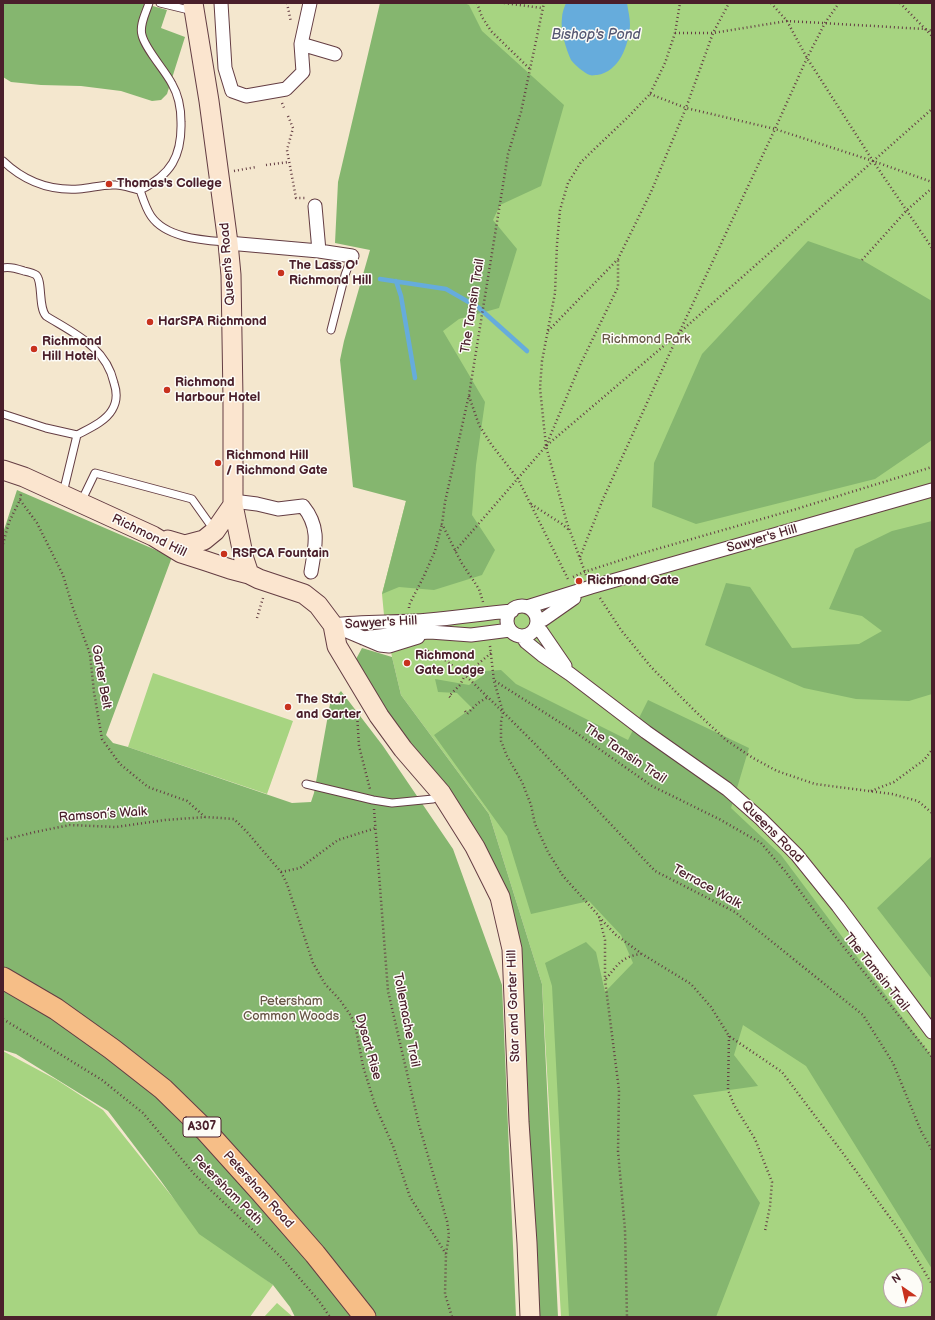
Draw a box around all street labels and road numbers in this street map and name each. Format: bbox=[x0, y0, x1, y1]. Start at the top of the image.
street label: Queen's Road bbox=[217, 222, 239, 306]
street label: The Tamsin Trail bbox=[458, 258, 488, 354]
street label: Richmond Hill bbox=[109, 511, 189, 561]
street label: Sawyer's Hill bbox=[725, 522, 799, 556]
street label: Sawyer's Hill bbox=[344, 613, 418, 633]
street label: Garter Belt bbox=[88, 644, 114, 710]
street label: The Tamsin Trail bbox=[581, 721, 669, 787]
street label: Queens Road bbox=[738, 798, 806, 866]
street label: Ramson’s Walk bbox=[58, 804, 148, 826]
street label: Terrace Walk bbox=[670, 862, 744, 912]
street label: The Tamsin Trail bbox=[840, 930, 912, 1014]
street label: Star and Garter Hill bbox=[504, 950, 524, 1062]
street label: Tollemache Trail bbox=[389, 972, 423, 1068]
street label: Dysart Rise bbox=[351, 1012, 385, 1082]
road number: A307 bbox=[183, 1117, 221, 1137]
street label: Petersham Road bbox=[219, 1148, 297, 1232]
street label: Petersham Path bbox=[189, 1152, 265, 1228]

